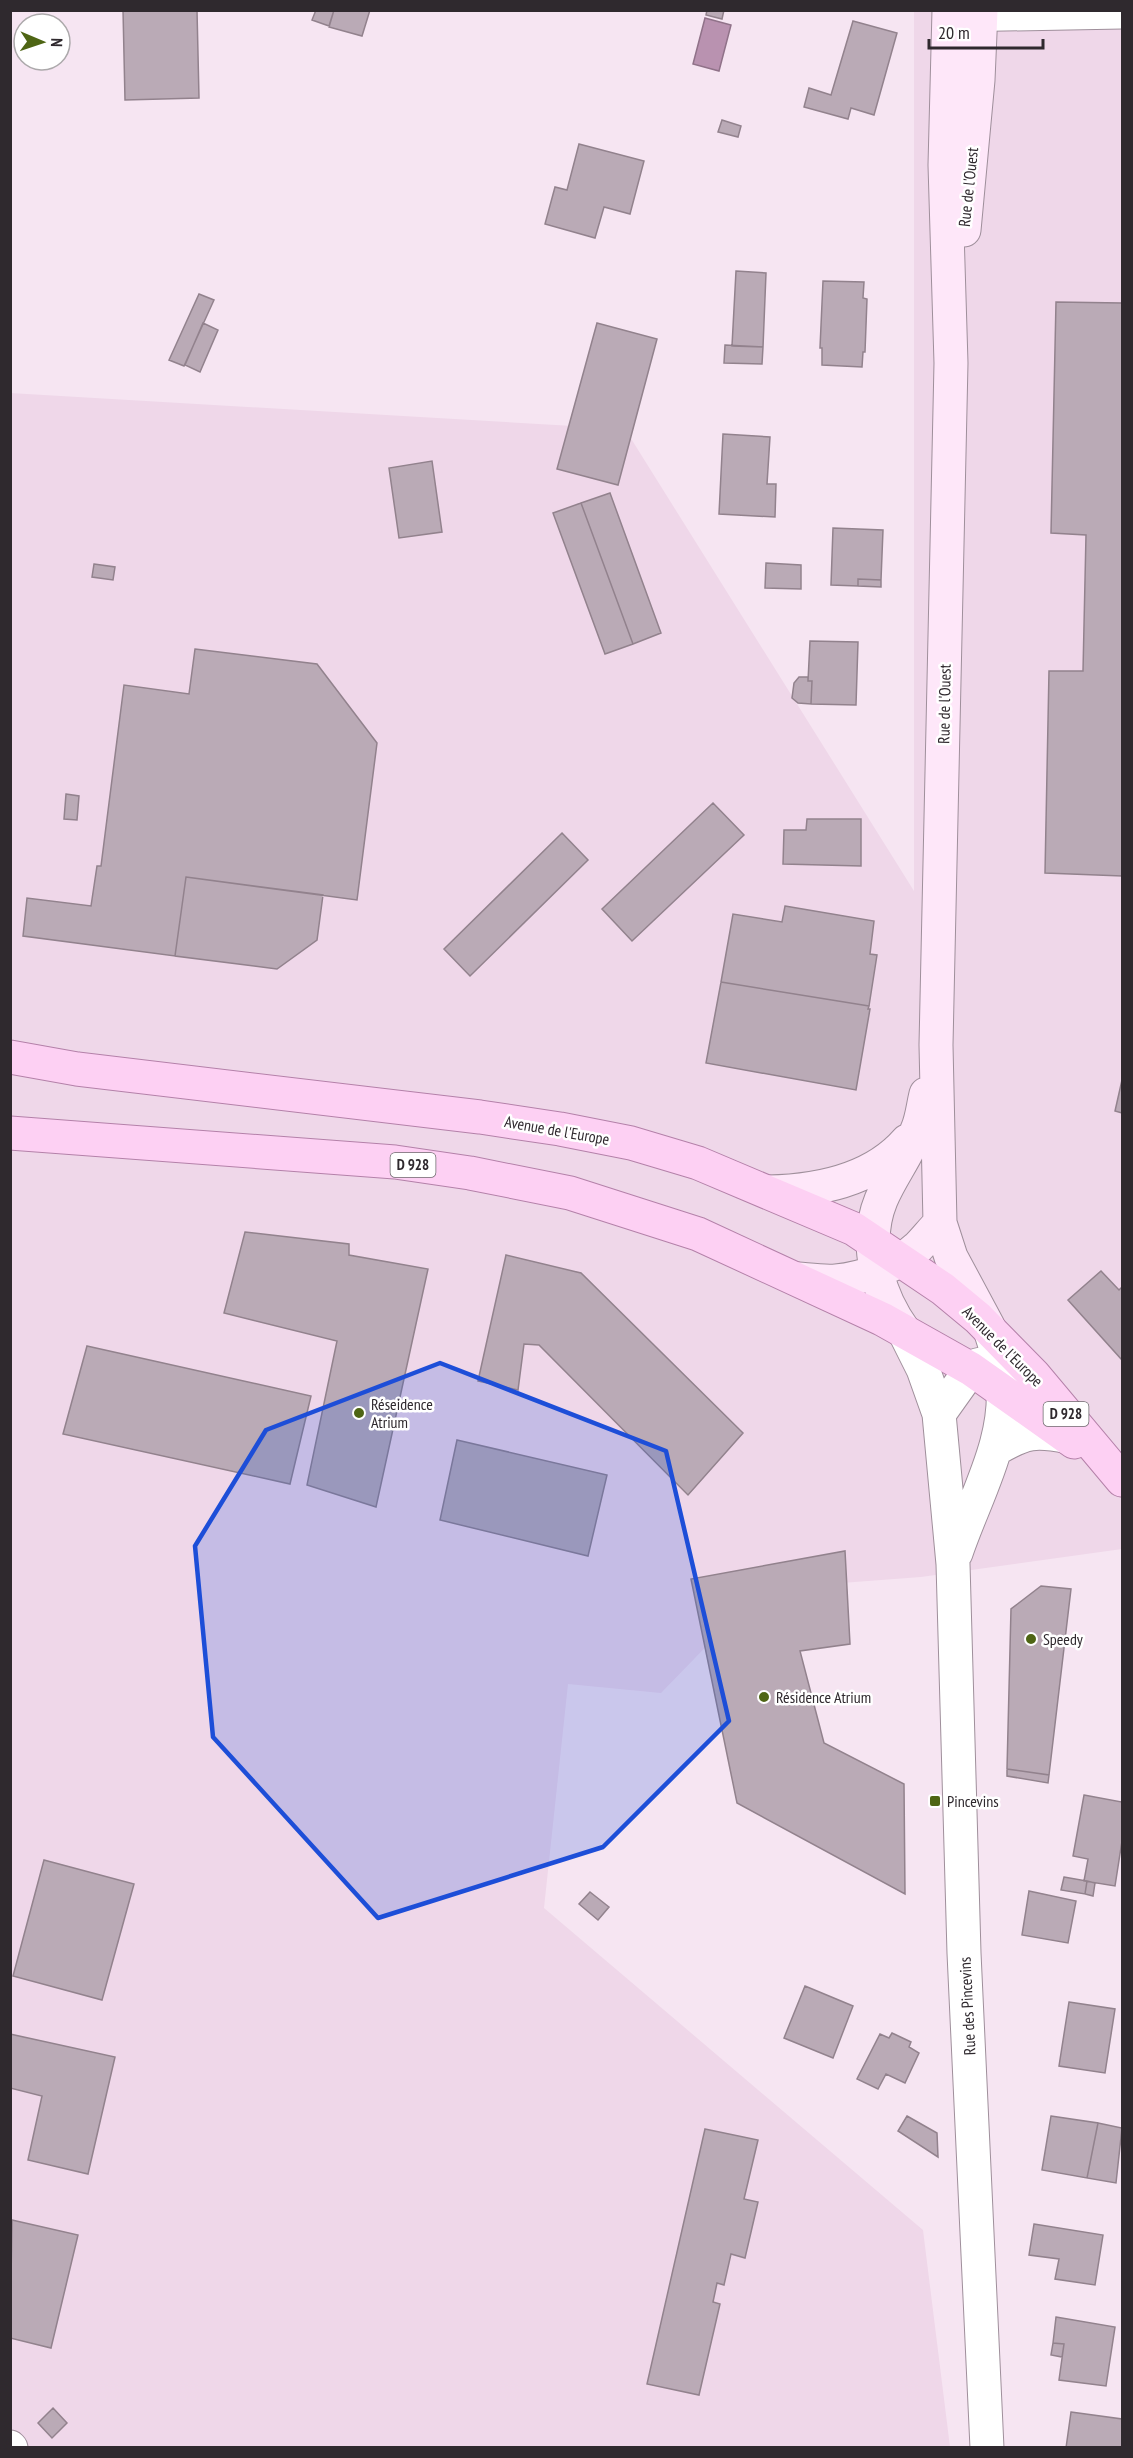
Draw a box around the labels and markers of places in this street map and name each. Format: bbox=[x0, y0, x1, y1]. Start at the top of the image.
place label: Réseidence Atrium bbox=[371, 1394, 433, 1432]
marker: Réseidence Atrium bbox=[352, 1406, 366, 1420]
place label: Speedy bbox=[1043, 1629, 1083, 1649]
marker: Speedy bbox=[1024, 1632, 1038, 1646]
place label: Résidence Atrium bbox=[776, 1687, 871, 1707]
marker: Résidence Atrium bbox=[757, 1690, 771, 1704]
place label: Pincevins bbox=[947, 1791, 999, 1811]
marker: Pincevins bbox=[928, 1794, 942, 1808]

